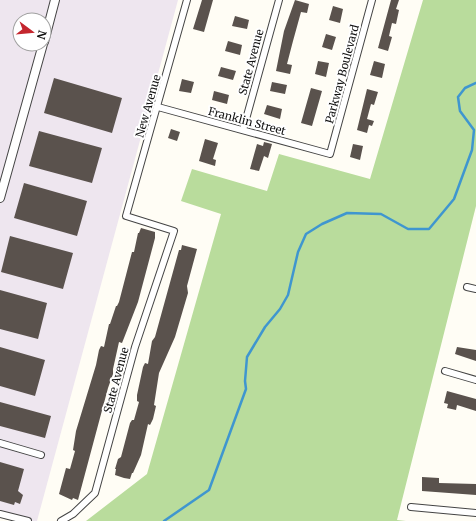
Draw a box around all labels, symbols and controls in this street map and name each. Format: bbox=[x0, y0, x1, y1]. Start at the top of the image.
north arrow bbox=[12, 12, 52, 52]
street label: Parkway Boulevard bbox=[322, 23, 362, 125]
street label: State Avenue bbox=[235, 27, 267, 96]
text: N bbox=[34, 29, 50, 41]
street label: New Avenue bbox=[132, 73, 164, 139]
street label: Franklin Street bbox=[207, 104, 288, 138]
street label: State Avenue bbox=[100, 345, 132, 414]

